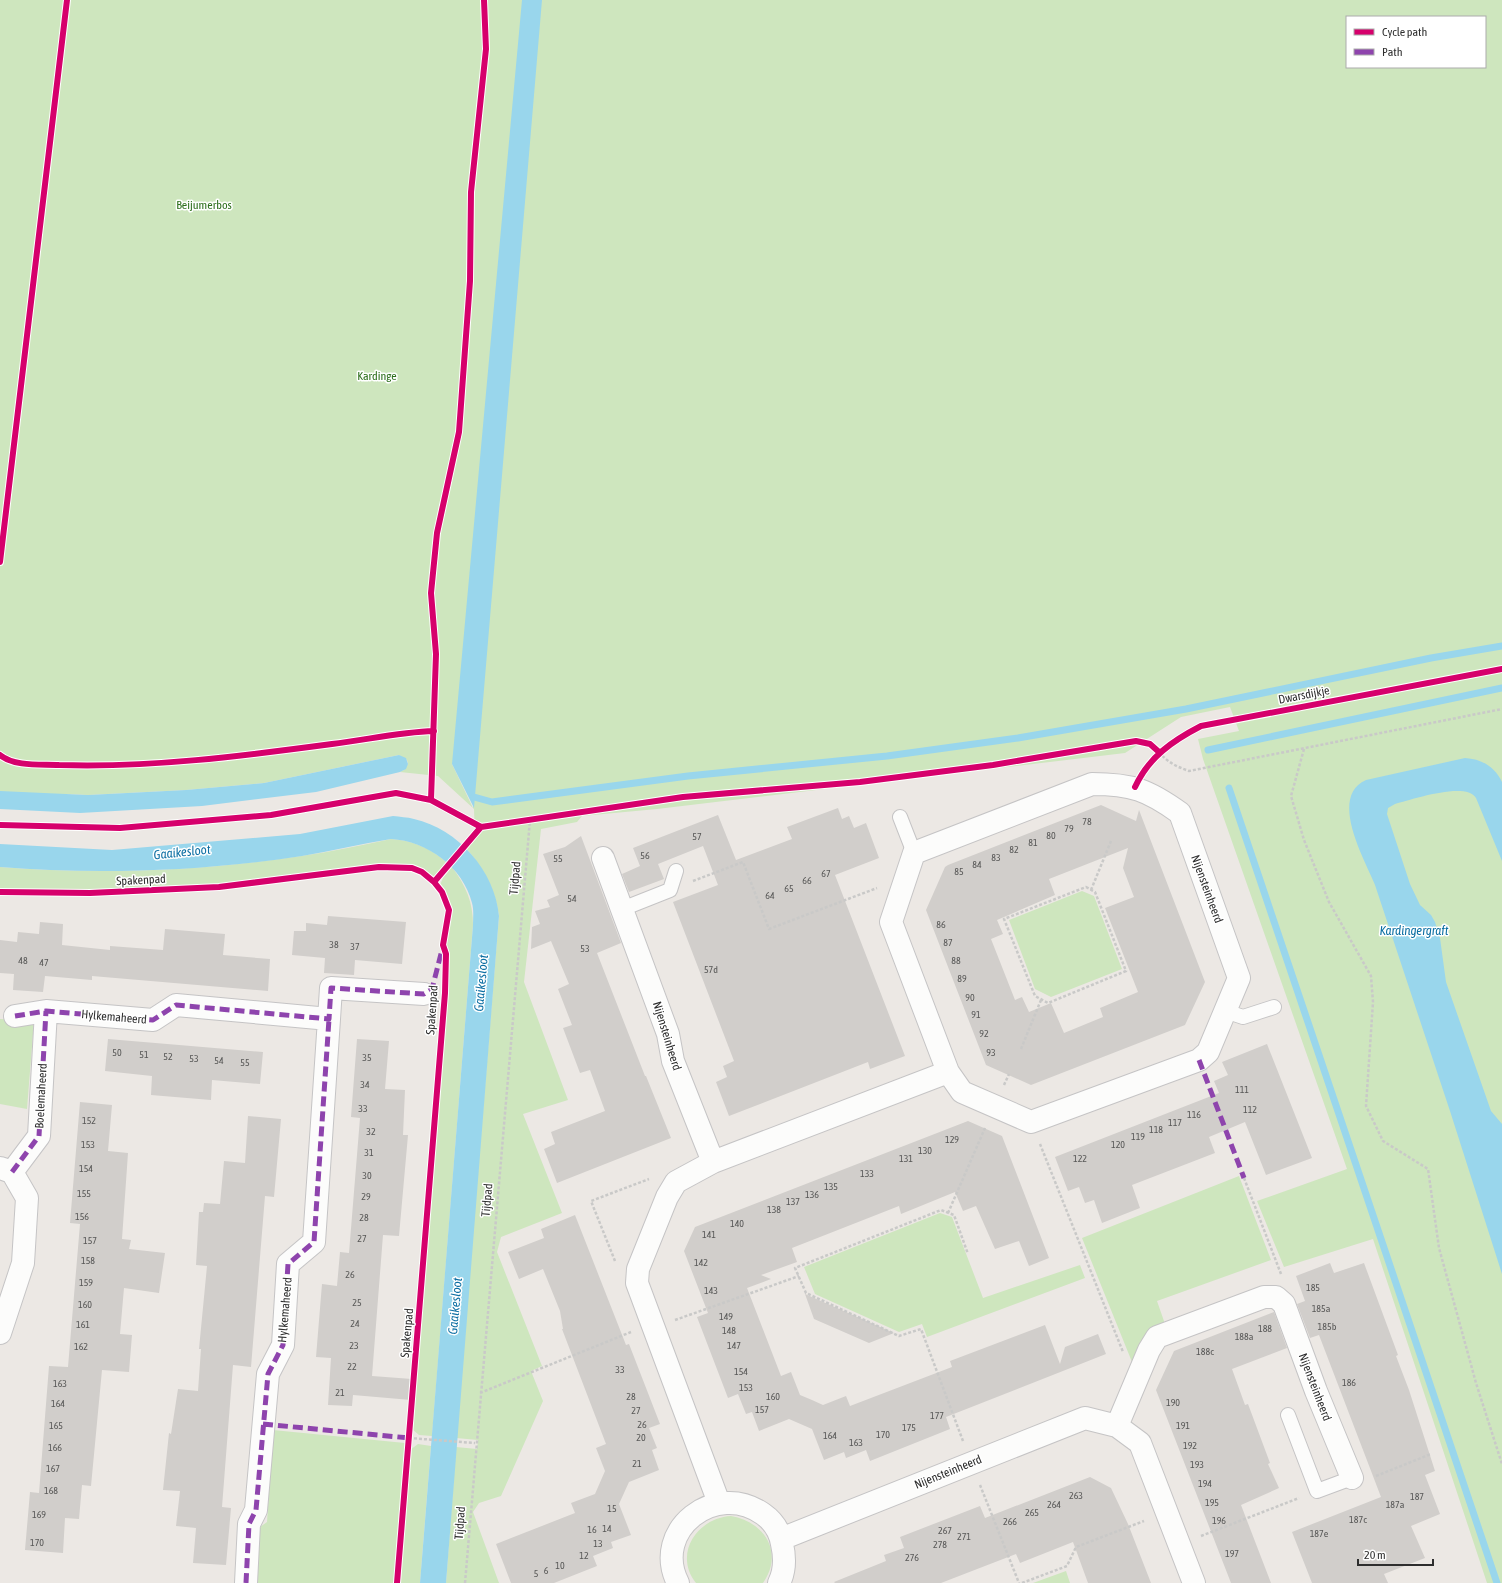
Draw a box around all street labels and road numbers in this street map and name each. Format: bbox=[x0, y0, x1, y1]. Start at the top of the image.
street label: Dwarsdijkje bbox=[1277, 683, 1331, 707]
street label: Nijensteinheerd bbox=[1188, 853, 1226, 925]
street label: Tijdpad bbox=[507, 861, 523, 895]
street label: Spakenpad bbox=[116, 872, 166, 888]
street label: Spakenpad bbox=[423, 985, 441, 1035]
street label: Nijensteinheerd bbox=[650, 1000, 684, 1072]
street label: Hylkemaheerd bbox=[81, 1007, 147, 1027]
street label: Boelemaheerd bbox=[32, 1063, 50, 1129]
street label: Tijdpad bbox=[479, 1183, 495, 1217]
street label: Hylkemaheerd bbox=[275, 1277, 295, 1343]
street label: Spakenpad bbox=[398, 1308, 416, 1358]
street label: Nijensteinheerd bbox=[1296, 1351, 1334, 1423]
street label: Nijensteinheerd bbox=[912, 1452, 984, 1492]
street label: Tijdpad bbox=[452, 1506, 468, 1540]

